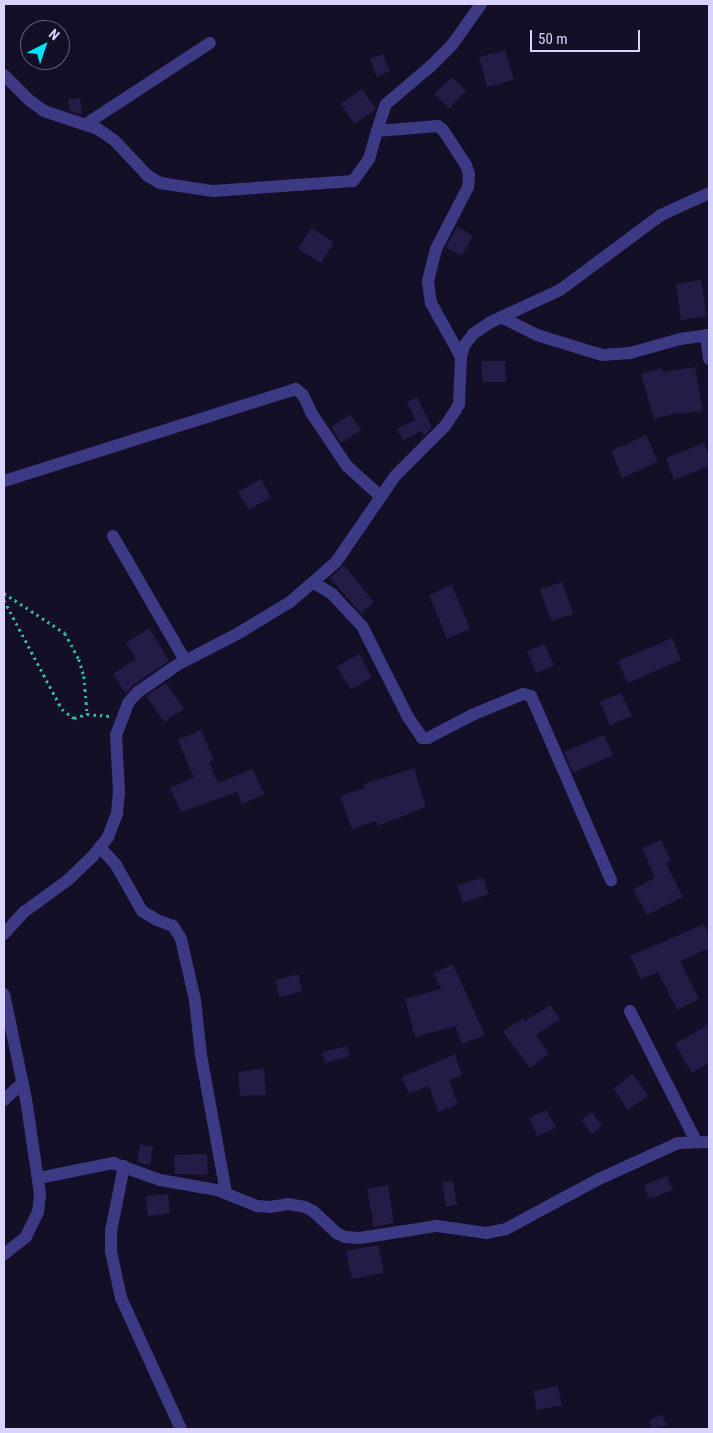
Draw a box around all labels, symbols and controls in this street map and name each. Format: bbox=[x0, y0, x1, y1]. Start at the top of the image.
north arrow bbox=[20, 20, 70, 70]
scale bar bbox=[533, 20, 643, 52]
text: N bbox=[46, 26, 63, 43]
text: 50 m bbox=[538, 30, 568, 48]

